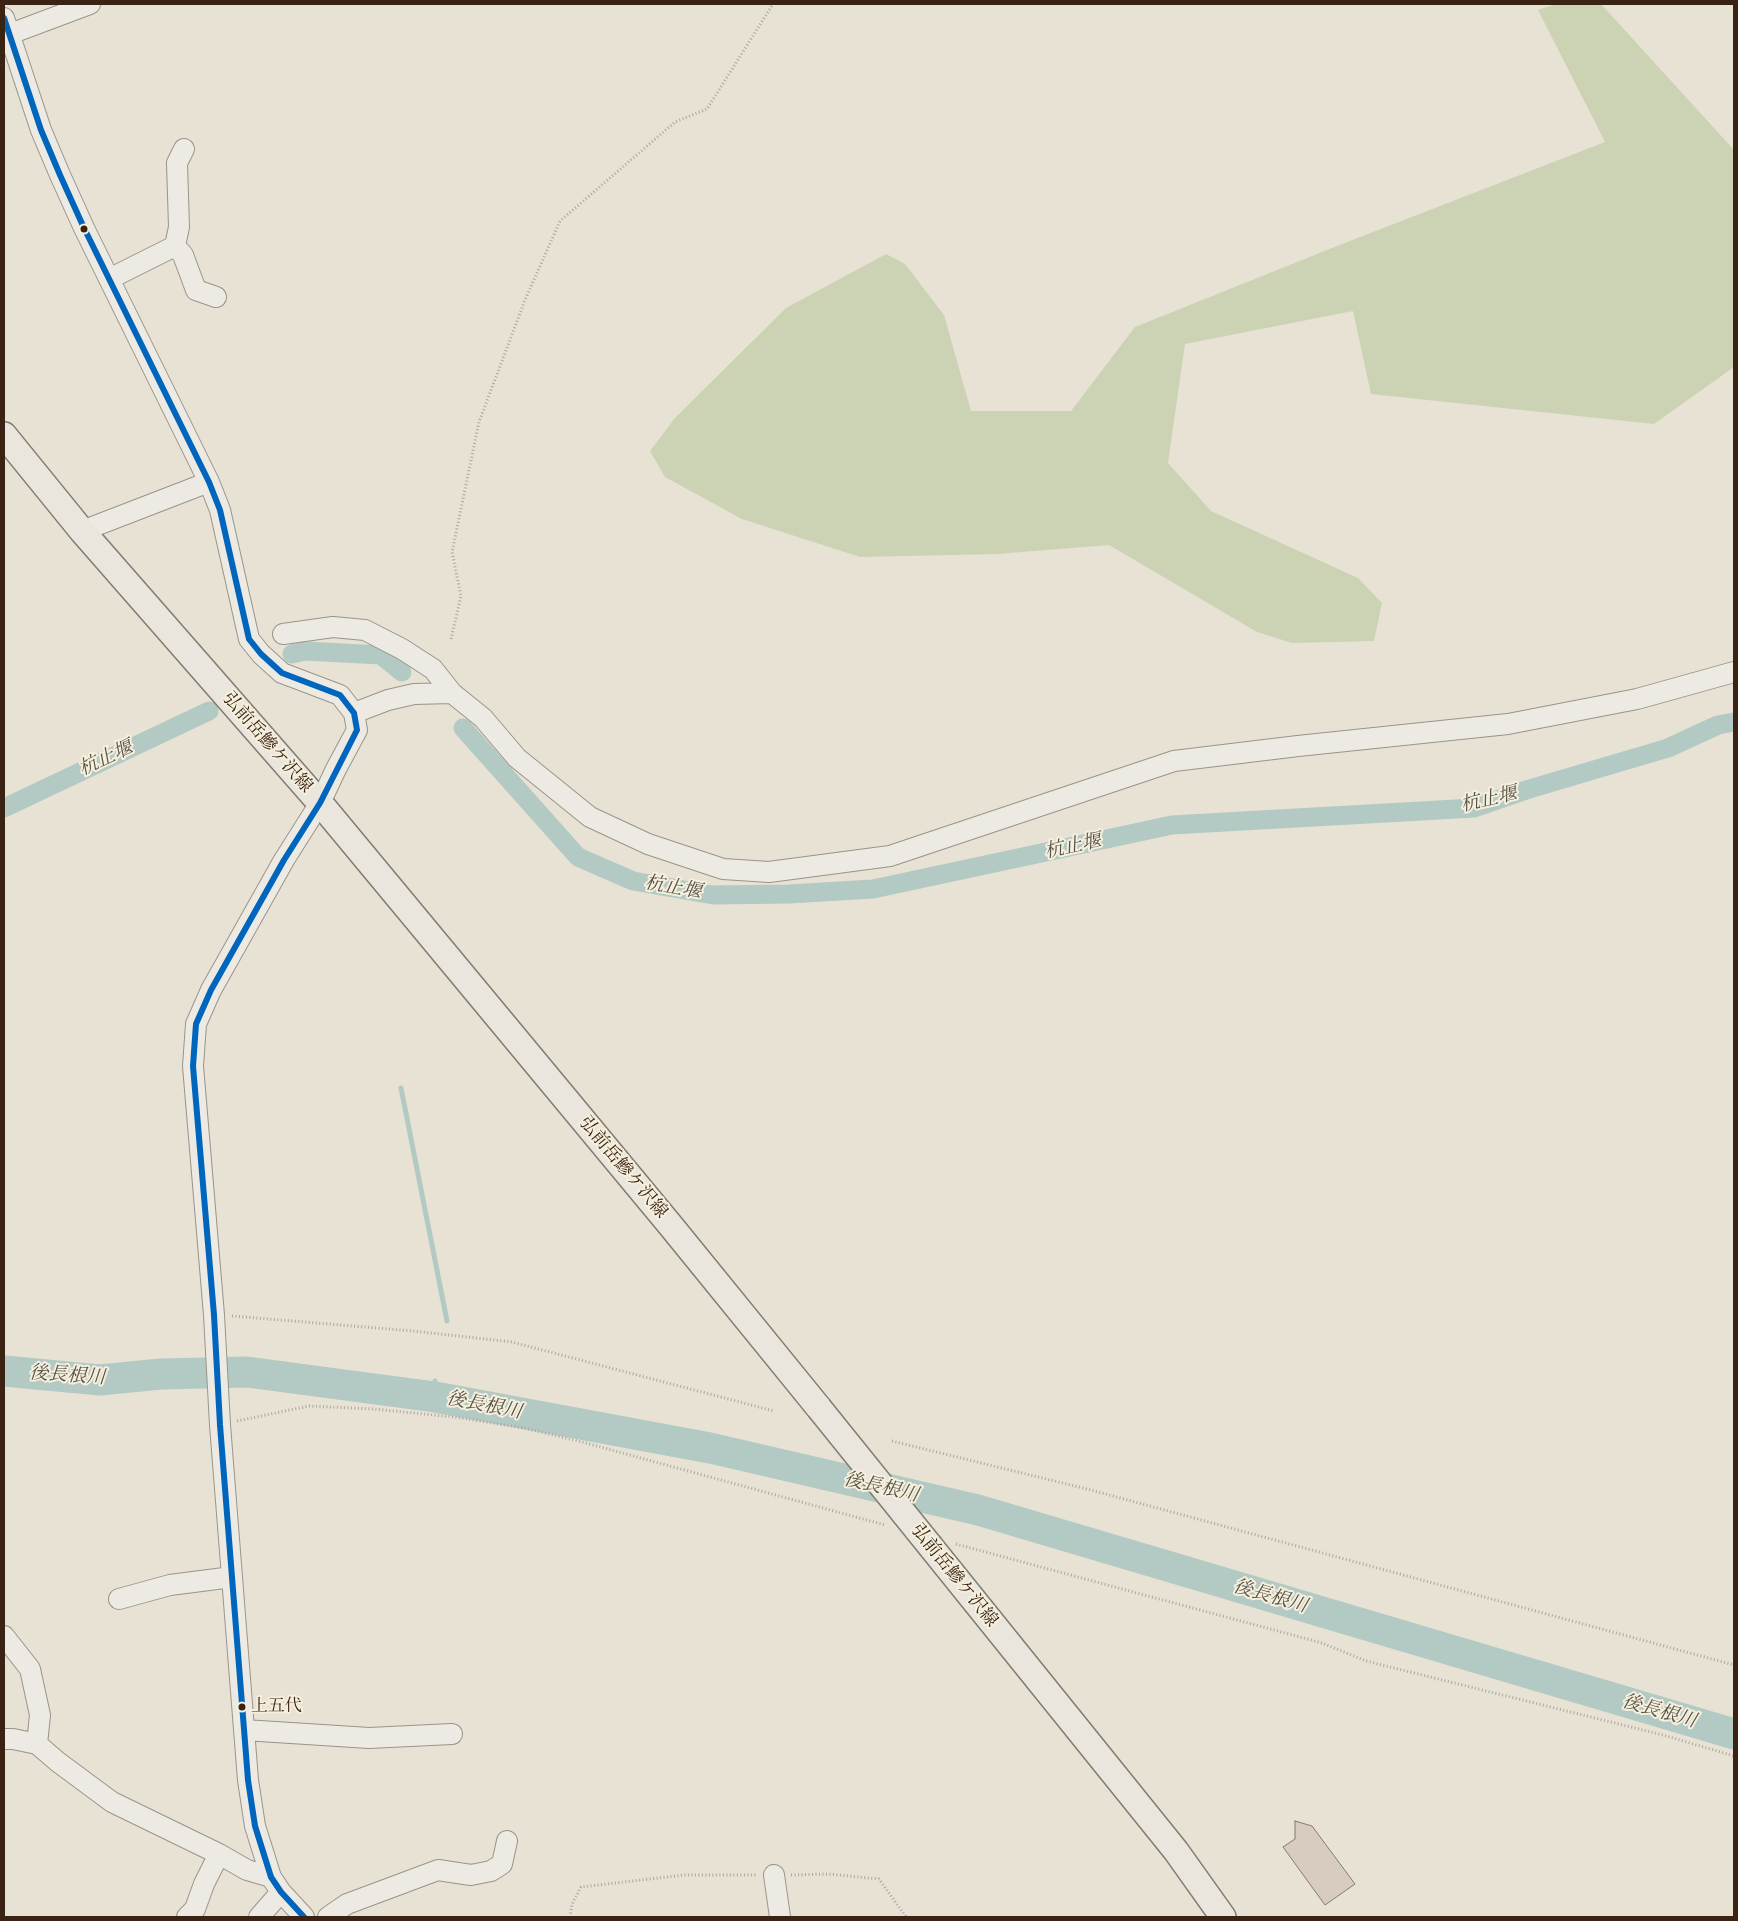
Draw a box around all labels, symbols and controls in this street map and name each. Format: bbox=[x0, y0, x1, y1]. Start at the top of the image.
unlabelled marker bbox=[79, 224, 89, 234]
street label: 弘前岳鰺ケ沢線 bbox=[218, 688, 316, 798]
water label: 杭止堰 bbox=[75, 737, 137, 781]
water label: 杭止堰 bbox=[1459, 782, 1519, 818]
water label: 杭止堰 bbox=[1043, 830, 1103, 864]
water label: 杭止堰 bbox=[643, 872, 703, 904]
street label: 弘前岳鰺ケ沢線 bbox=[574, 1113, 672, 1223]
water label: 後長根川 bbox=[28, 1362, 106, 1390]
water label: 後長根川 bbox=[445, 1388, 523, 1424]
water label: 後長根川 bbox=[841, 1468, 921, 1508]
street label: 弘前岳鰺ケ沢線 bbox=[906, 1520, 1002, 1632]
water label: 後長根川 bbox=[1230, 1576, 1310, 1618]
water label: 後長根川 bbox=[1619, 1691, 1699, 1733]
place label: 上五代 bbox=[251, 1697, 302, 1717]
marker: 上五代 bbox=[237, 1702, 247, 1712]

